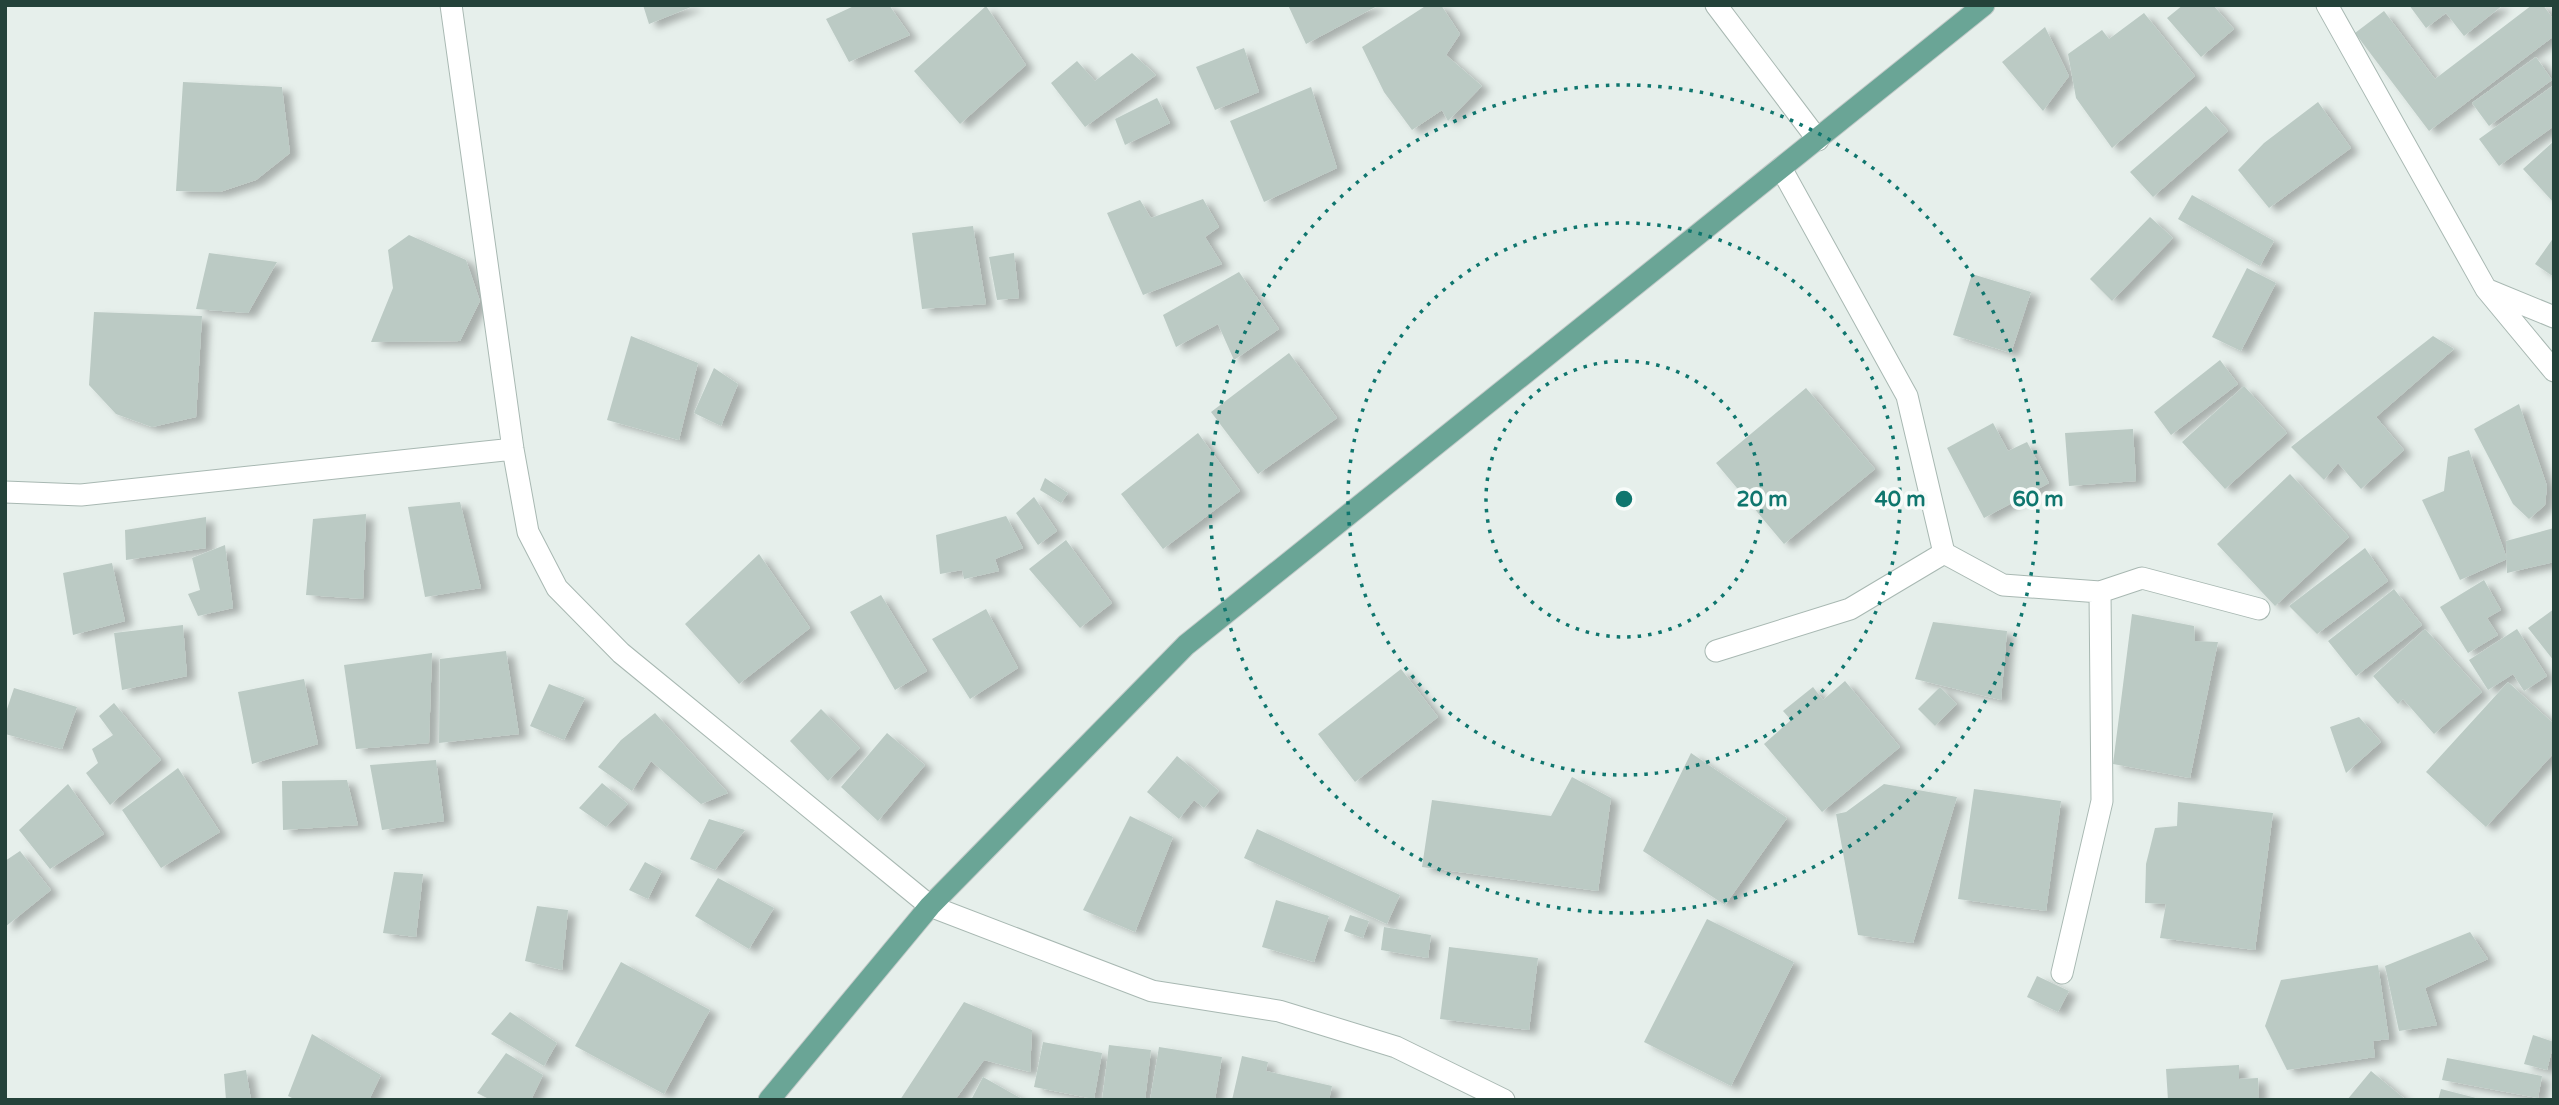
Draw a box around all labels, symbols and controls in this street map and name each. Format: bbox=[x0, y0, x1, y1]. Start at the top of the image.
centre of rings bbox=[1612, 487, 1636, 511]
text: 20 m bbox=[1736, 487, 1788, 512]
text: 40 m bbox=[1874, 487, 1926, 512]
text: 60 m bbox=[2012, 487, 2064, 512]

